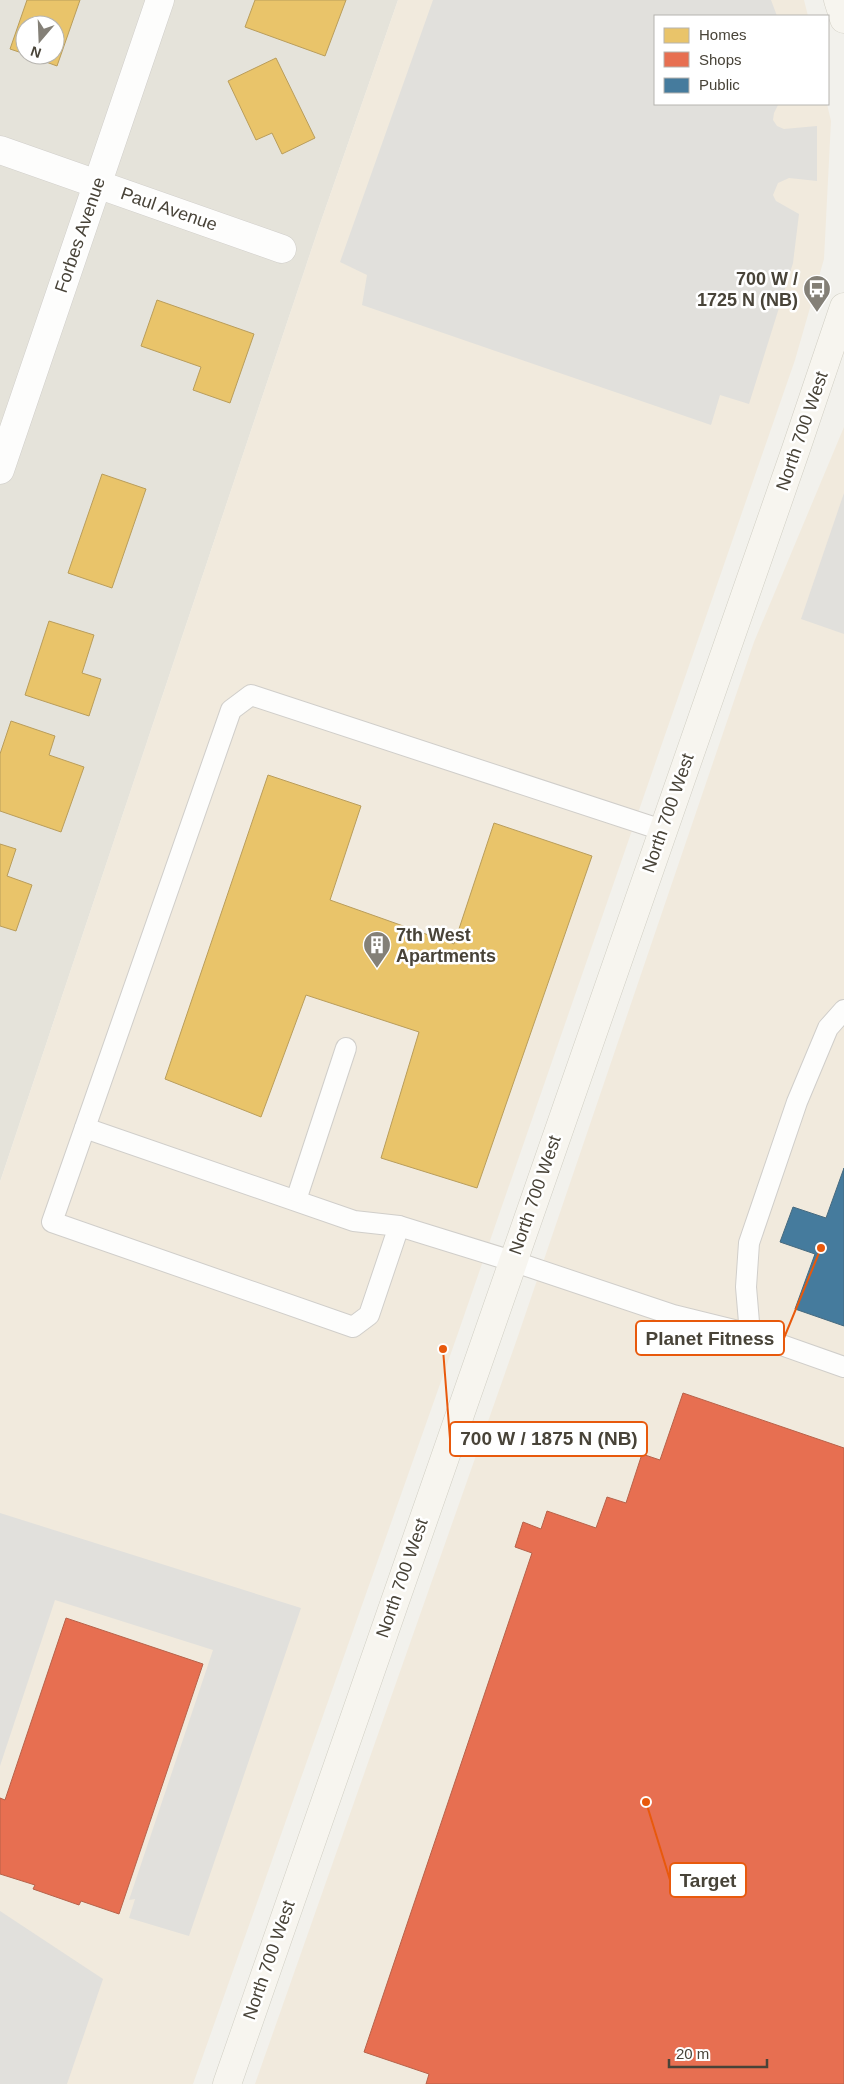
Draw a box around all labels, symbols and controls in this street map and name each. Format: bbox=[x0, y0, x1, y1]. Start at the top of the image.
north arrow bbox=[15, 15, 65, 65]
legend bbox=[654, 15, 829, 105]
text: Homes bbox=[699, 26, 747, 43]
text: N bbox=[28, 43, 43, 62]
text: Shops bbox=[699, 51, 742, 68]
text: Public bbox=[699, 76, 740, 93]
street label: Forbes Avenue bbox=[51, 175, 109, 295]
street label: Paul Avenue bbox=[118, 183, 220, 235]
place label: 700 W / 1725 N (NB) bbox=[697, 269, 798, 310]
bus stop icon: 700 W / 1725 N (NB) bbox=[802, 274, 832, 313]
street label: North 700 West bbox=[772, 369, 832, 493]
street label: North 700 West bbox=[638, 751, 698, 875]
place label: 7th West Apartments bbox=[396, 925, 496, 966]
building icon: 7th West Apartments bbox=[362, 930, 392, 969]
street label: North 700 West bbox=[505, 1133, 565, 1257]
callout: Planet Fitness bbox=[636, 1321, 784, 1355]
text: Planet Fitness bbox=[646, 1328, 774, 1349]
callout: 700 W / 1875 N (NB) bbox=[450, 1422, 647, 1456]
text: 700 W / 1875 N (NB) bbox=[460, 1428, 638, 1449]
street label: North 700 West bbox=[372, 1516, 432, 1640]
callout: Target bbox=[670, 1863, 746, 1897]
text: Target bbox=[680, 1870, 737, 1891]
street label: North 700 West bbox=[239, 1898, 299, 2022]
scale bar bbox=[669, 2036, 766, 2068]
text: 20 m bbox=[676, 2045, 709, 2062]

